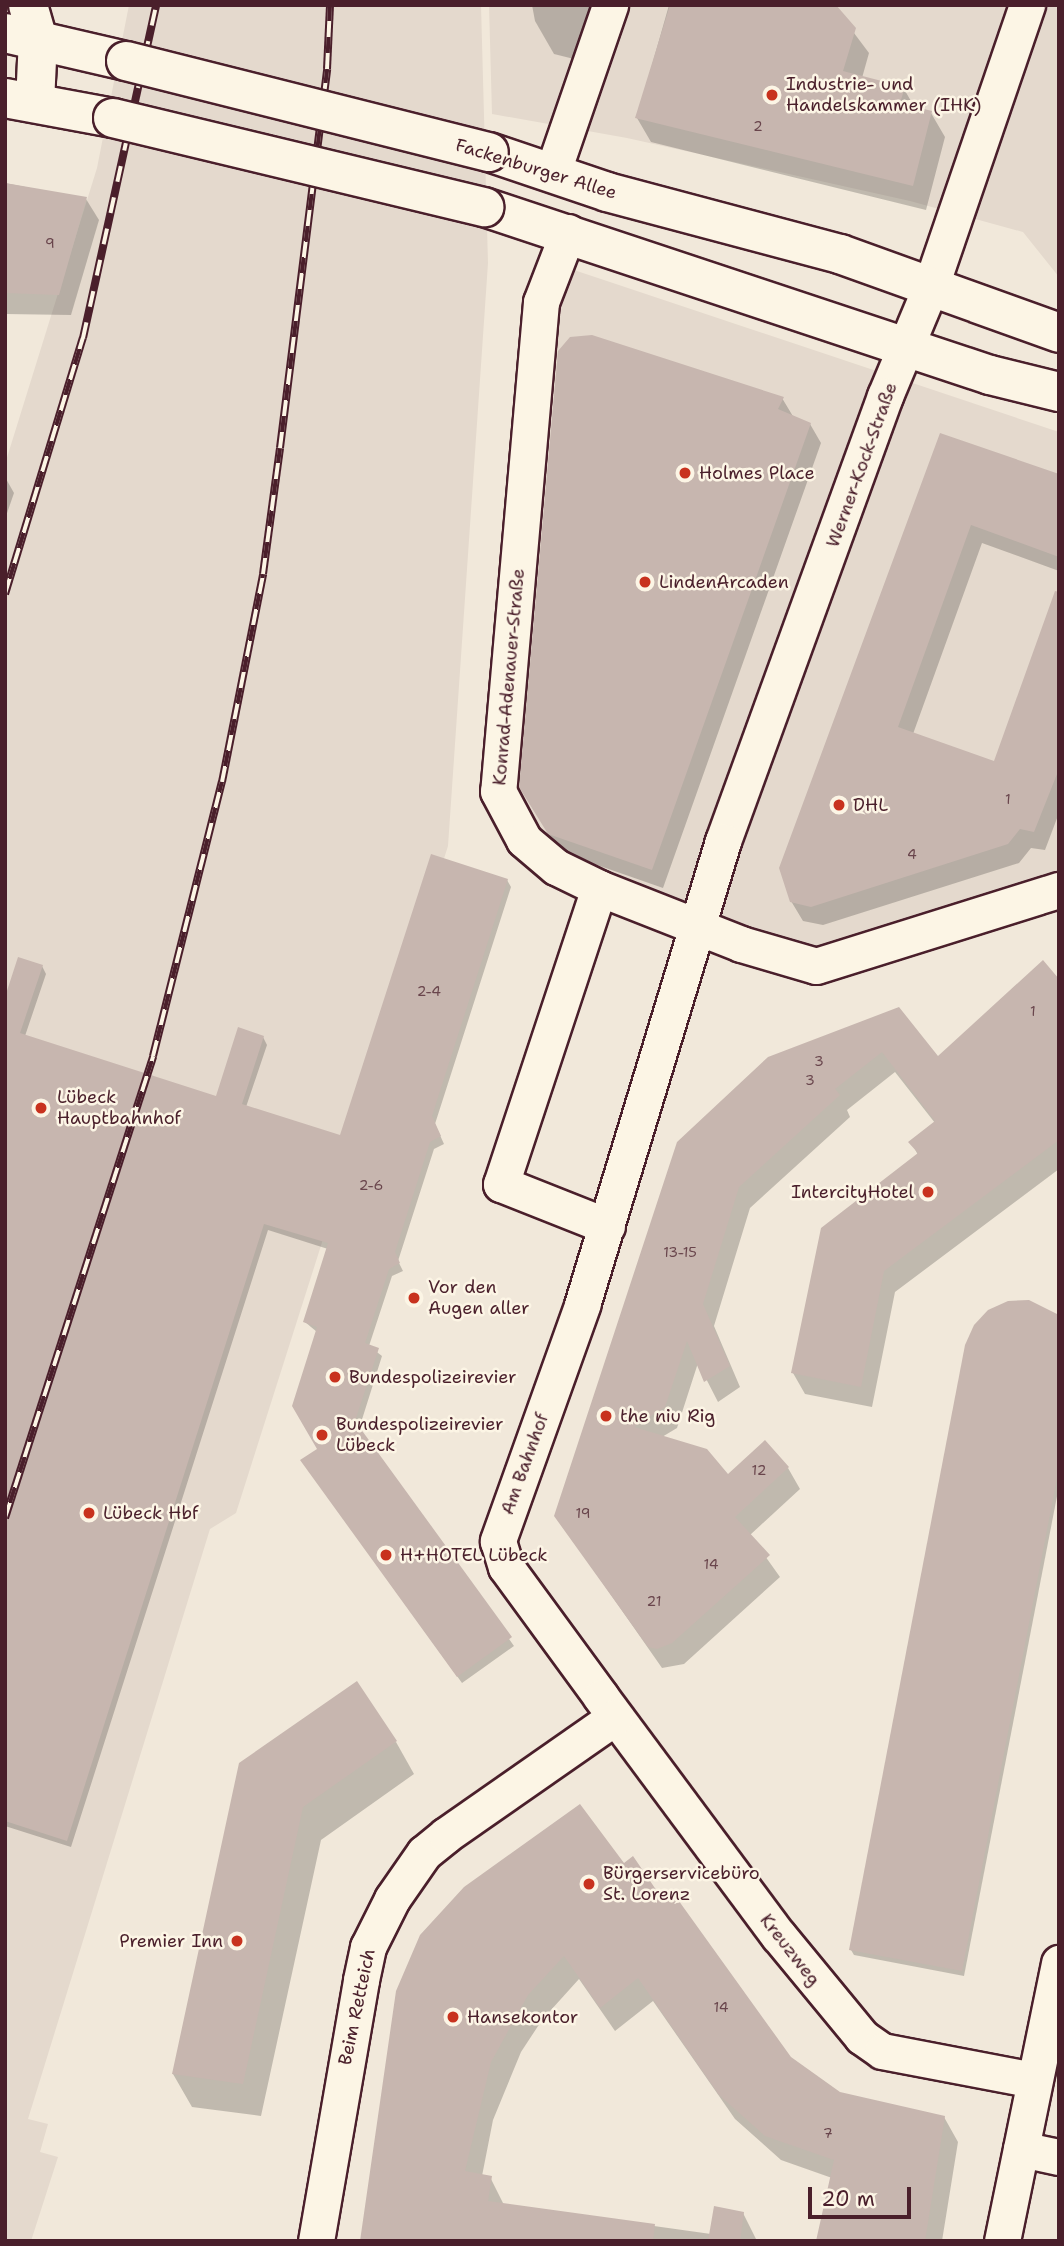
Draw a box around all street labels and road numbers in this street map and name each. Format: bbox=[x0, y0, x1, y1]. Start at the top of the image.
street label: Fackenburger Allee bbox=[453, 134, 619, 204]
street label: Werner-Kock-Straße bbox=[822, 380, 902, 550]
street label: Konrad-Adenauer-Straße bbox=[489, 568, 529, 786]
street label: Am Bahnhof bbox=[497, 1410, 553, 1518]
street label: Kreuzweg bbox=[755, 1910, 825, 1990]
street label: Beim Retteich bbox=[334, 1947, 380, 2067]

